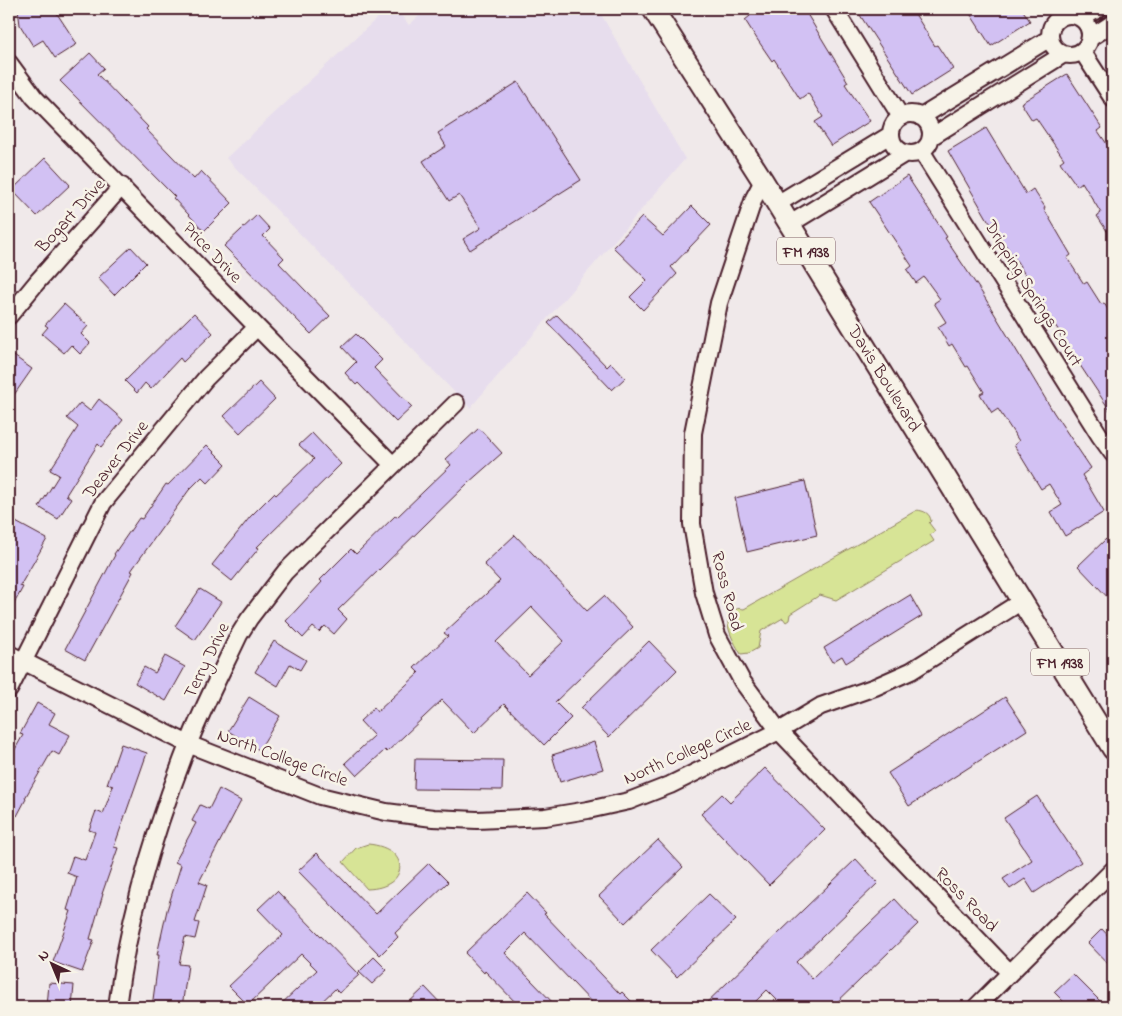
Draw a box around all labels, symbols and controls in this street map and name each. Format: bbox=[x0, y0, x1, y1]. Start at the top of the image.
street label: Bogart Drive bbox=[30, 172, 114, 261]
street label: Dripping Springs Court bbox=[975, 215, 1088, 373]
street label: Price Drive bbox=[176, 217, 248, 291]
road number: FM 1938 bbox=[777, 238, 835, 264]
street label: Davis Boulevard bbox=[839, 320, 927, 438]
street label: Deaver Drive bbox=[77, 414, 156, 506]
street label: Ross Road bbox=[703, 549, 749, 634]
street label: Terry Drive bbox=[178, 618, 238, 703]
road number: FM 1938 bbox=[1031, 649, 1089, 676]
street label: North College Circle bbox=[620, 713, 757, 794]
street label: North College Circle bbox=[213, 723, 352, 796]
street label: Ross Road bbox=[928, 862, 1003, 939]
north arrow bbox=[28, 938, 78, 988]
text: N bbox=[33, 945, 55, 967]

